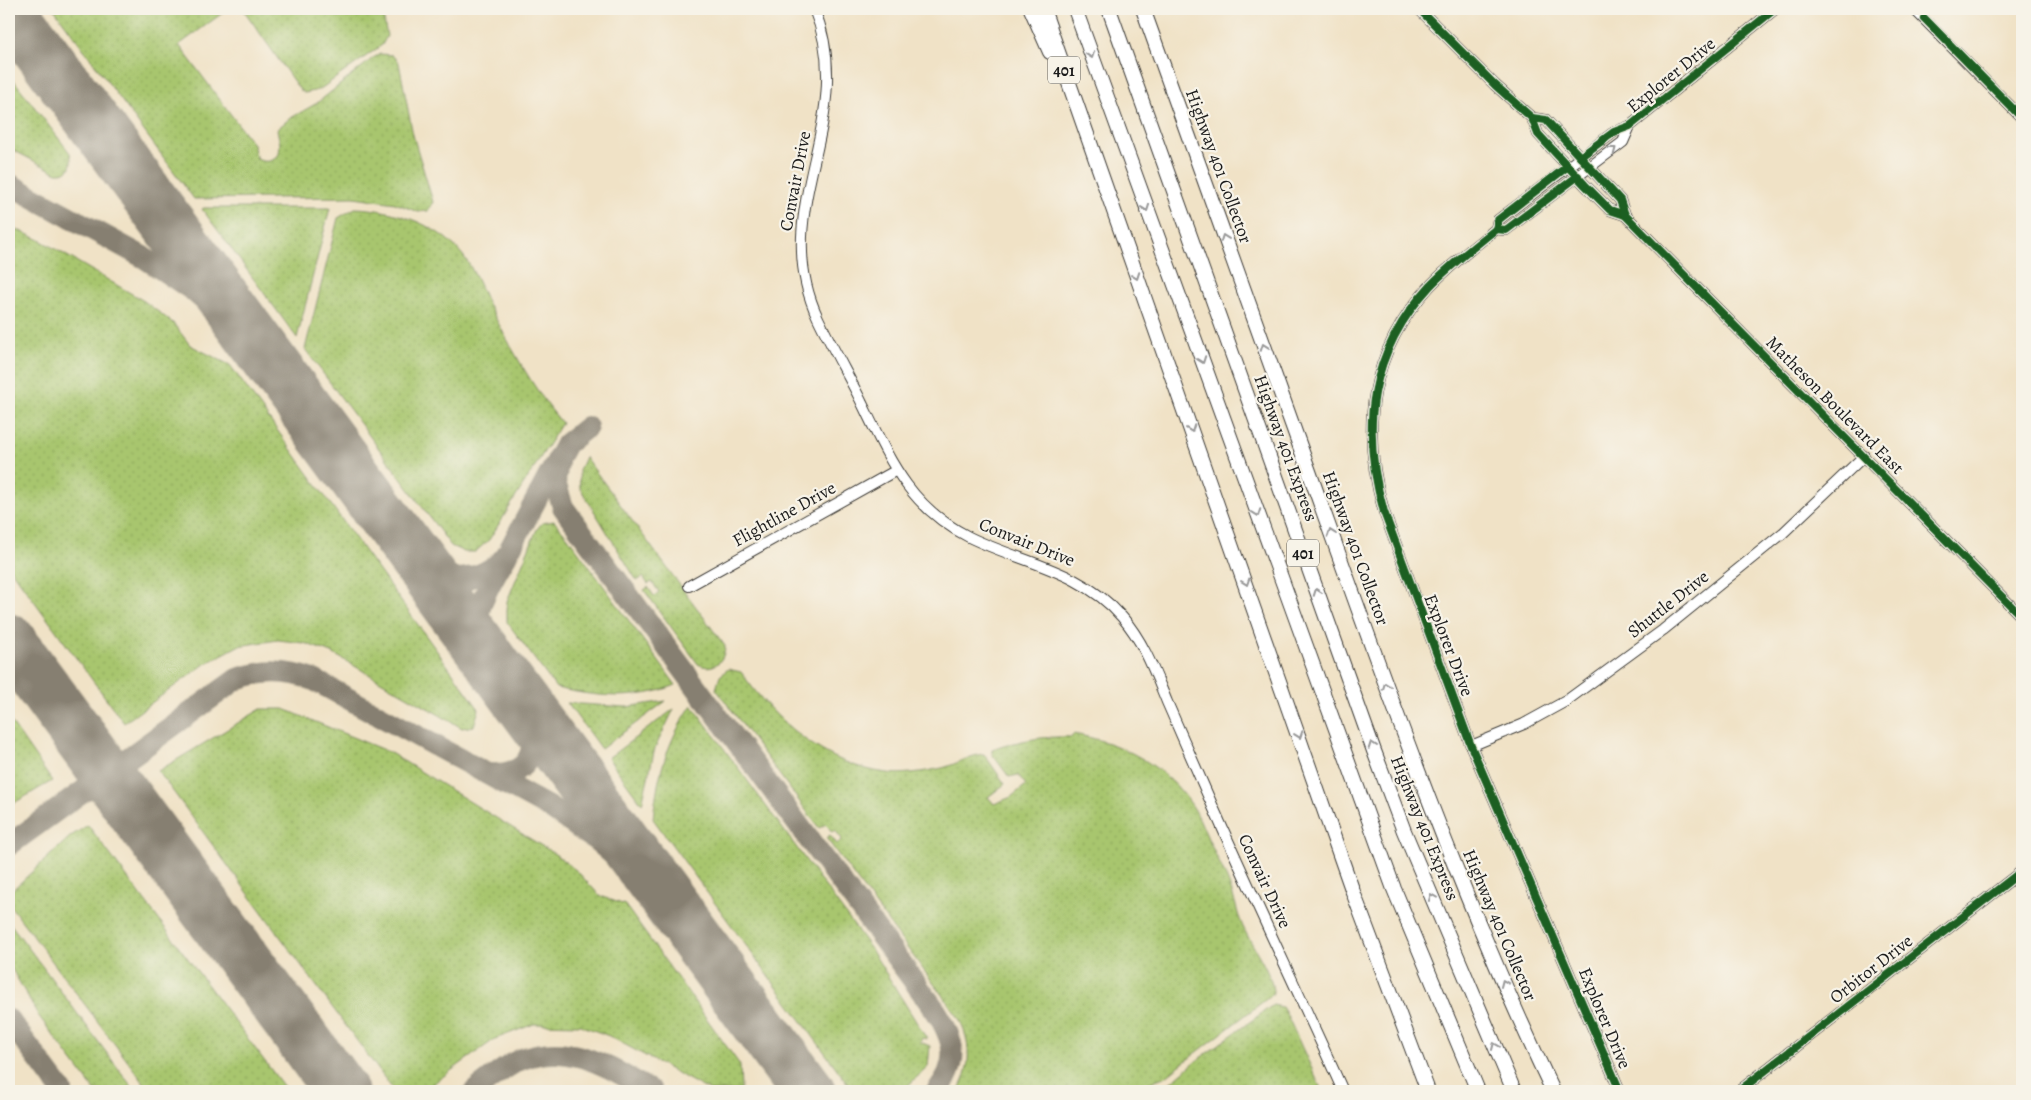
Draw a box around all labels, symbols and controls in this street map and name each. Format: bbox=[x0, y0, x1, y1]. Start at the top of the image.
street label: Explorer Drive bbox=[1622, 32, 1720, 118]
one-way arrow bbox=[1086, 50, 1096, 59]
road number: 401 bbox=[1048, 56, 1080, 84]
street label: Highway 401 Collector bbox=[1180, 86, 1258, 247]
street label: Convair Drive bbox=[774, 129, 816, 233]
one-way arrow bbox=[1607, 147, 1617, 156]
one-way arrow bbox=[1140, 203, 1150, 211]
one-way arrow bbox=[1220, 234, 1230, 243]
one-way arrow bbox=[1130, 271, 1140, 279]
street label: Matheson Boulevard East bbox=[1761, 331, 1909, 479]
one-way arrow bbox=[1260, 343, 1270, 352]
one-way arrow bbox=[1196, 356, 1206, 364]
street label: Highway 401 Express bbox=[1248, 371, 1324, 525]
one-way arrow bbox=[1185, 424, 1195, 432]
street label: Highway 401 Collector bbox=[1317, 468, 1395, 629]
street label: Flightline Drive bbox=[728, 476, 840, 552]
one-way arrow bbox=[1251, 508, 1261, 517]
street label: Convair Drive bbox=[975, 512, 1079, 572]
one-way arrow bbox=[1326, 529, 1336, 538]
road number: 401 bbox=[1287, 540, 1319, 566]
street label: Shuttle Drive bbox=[1622, 565, 1714, 643]
one-way arrow bbox=[1240, 577, 1250, 585]
one-way arrow bbox=[1313, 589, 1323, 597]
street label: Explorer Drive bbox=[1418, 590, 1480, 700]
one-way arrow bbox=[1382, 682, 1392, 691]
one-way arrow bbox=[1293, 730, 1303, 739]
one-way arrow bbox=[1368, 742, 1378, 750]
street label: Highway 401 Express bbox=[1385, 752, 1465, 904]
street label: Convair Drive bbox=[1233, 830, 1297, 932]
street label: Highway 401 Collector bbox=[1457, 846, 1543, 1005]
one-way arrow bbox=[1427, 893, 1438, 902]
street label: Orbitor Drive bbox=[1824, 929, 1918, 1009]
street label: Explorer Drive bbox=[1573, 964, 1637, 1072]
one-way arrow bbox=[1500, 979, 1511, 988]
one-way arrow bbox=[1490, 1042, 1501, 1051]

